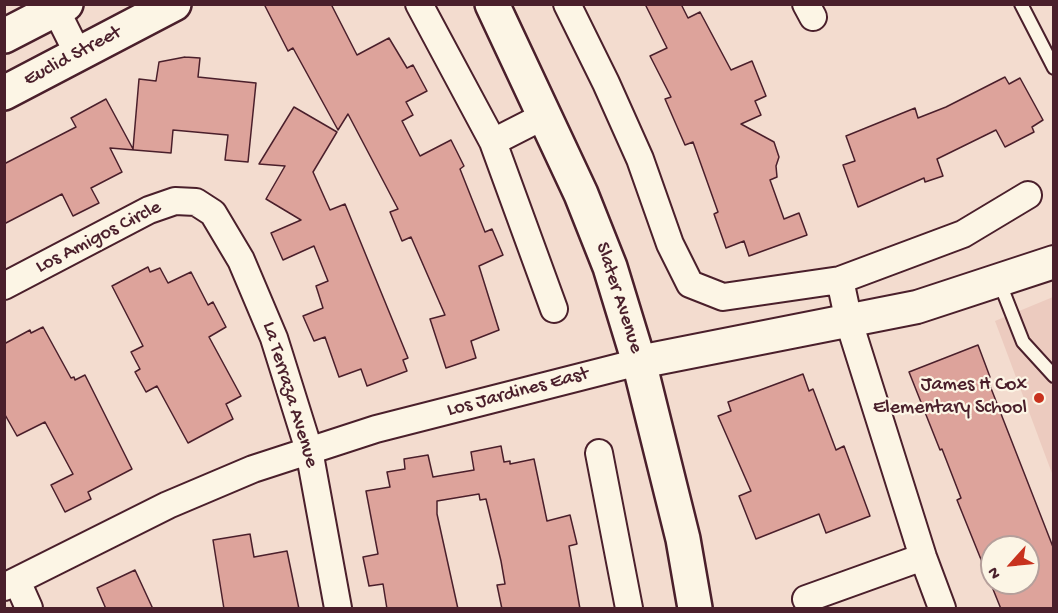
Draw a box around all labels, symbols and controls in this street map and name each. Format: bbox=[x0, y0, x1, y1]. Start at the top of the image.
street label: Euclid Street bbox=[20, 21, 126, 93]
street label: Los Amigos Circle bbox=[32, 196, 166, 280]
street label: Slater Avenue bbox=[589, 239, 647, 357]
street label: La Terraza Avenue bbox=[255, 319, 323, 471]
street label: Los Jardines East bbox=[445, 363, 591, 423]
place label: James H Cox Elementary School bbox=[873, 374, 1027, 421]
marker: James H Cox Elementary School bbox=[1032, 391, 1046, 405]
north arrow bbox=[980, 535, 1040, 595]
text: N bbox=[984, 564, 1006, 581]

